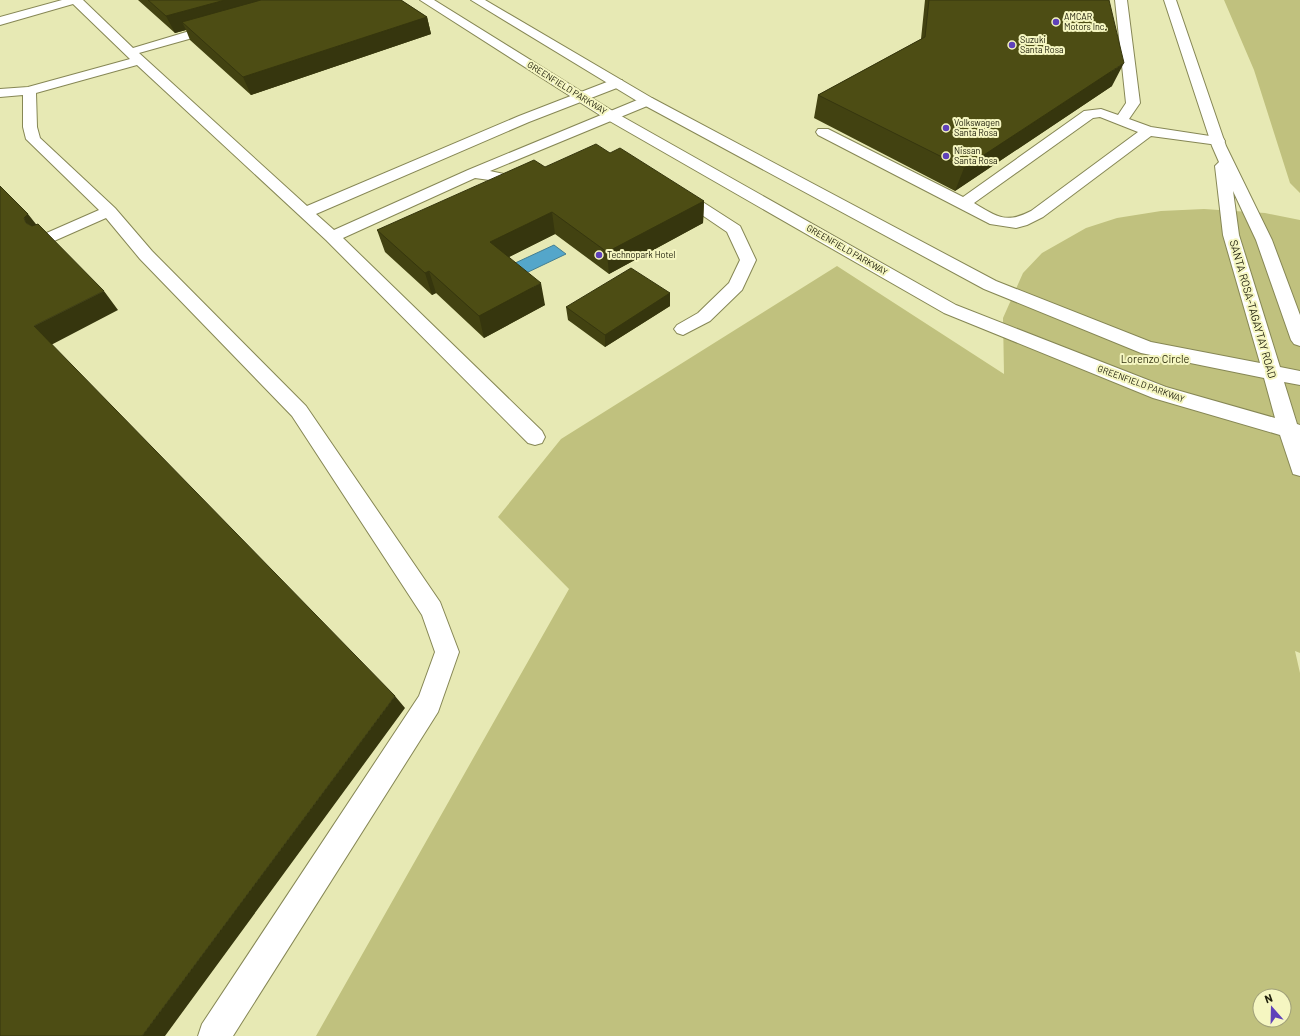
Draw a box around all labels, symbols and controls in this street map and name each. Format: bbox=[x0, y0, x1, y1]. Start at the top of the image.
place label: AMCAR Motors Inc. bbox=[1064, 11, 1107, 32]
marker: AMCAR Motors Inc. bbox=[1051, 17, 1061, 27]
place label: Suzuki Santa Rosa bbox=[1020, 34, 1064, 55]
marker: Suzuki Santa Rosa bbox=[1007, 40, 1017, 50]
street label: GREENFIELD PARKWAY bbox=[525, 59, 609, 117]
place label: Volkswagen Santa Rosa bbox=[954, 117, 1000, 138]
marker: Volkswagen Santa Rosa bbox=[941, 123, 951, 133]
place label: Nissan Santa Rosa bbox=[954, 145, 998, 166]
marker: Nissan Santa Rosa bbox=[941, 151, 951, 161]
street label: GREENFIELD PARKWAY bbox=[805, 222, 890, 277]
street label: SANTA ROSA-TAGAYTAY ROAD bbox=[1227, 238, 1280, 380]
place label: Technopark Hotel bbox=[607, 249, 675, 260]
marker: Technopark Hotel bbox=[594, 250, 604, 260]
park label: Lorenzo Circle bbox=[1121, 352, 1189, 365]
street label: GREENFIELD PARKWAY bbox=[1096, 363, 1186, 404]
north arrow bbox=[1252, 988, 1292, 1028]
text: N bbox=[1263, 991, 1274, 1005]

